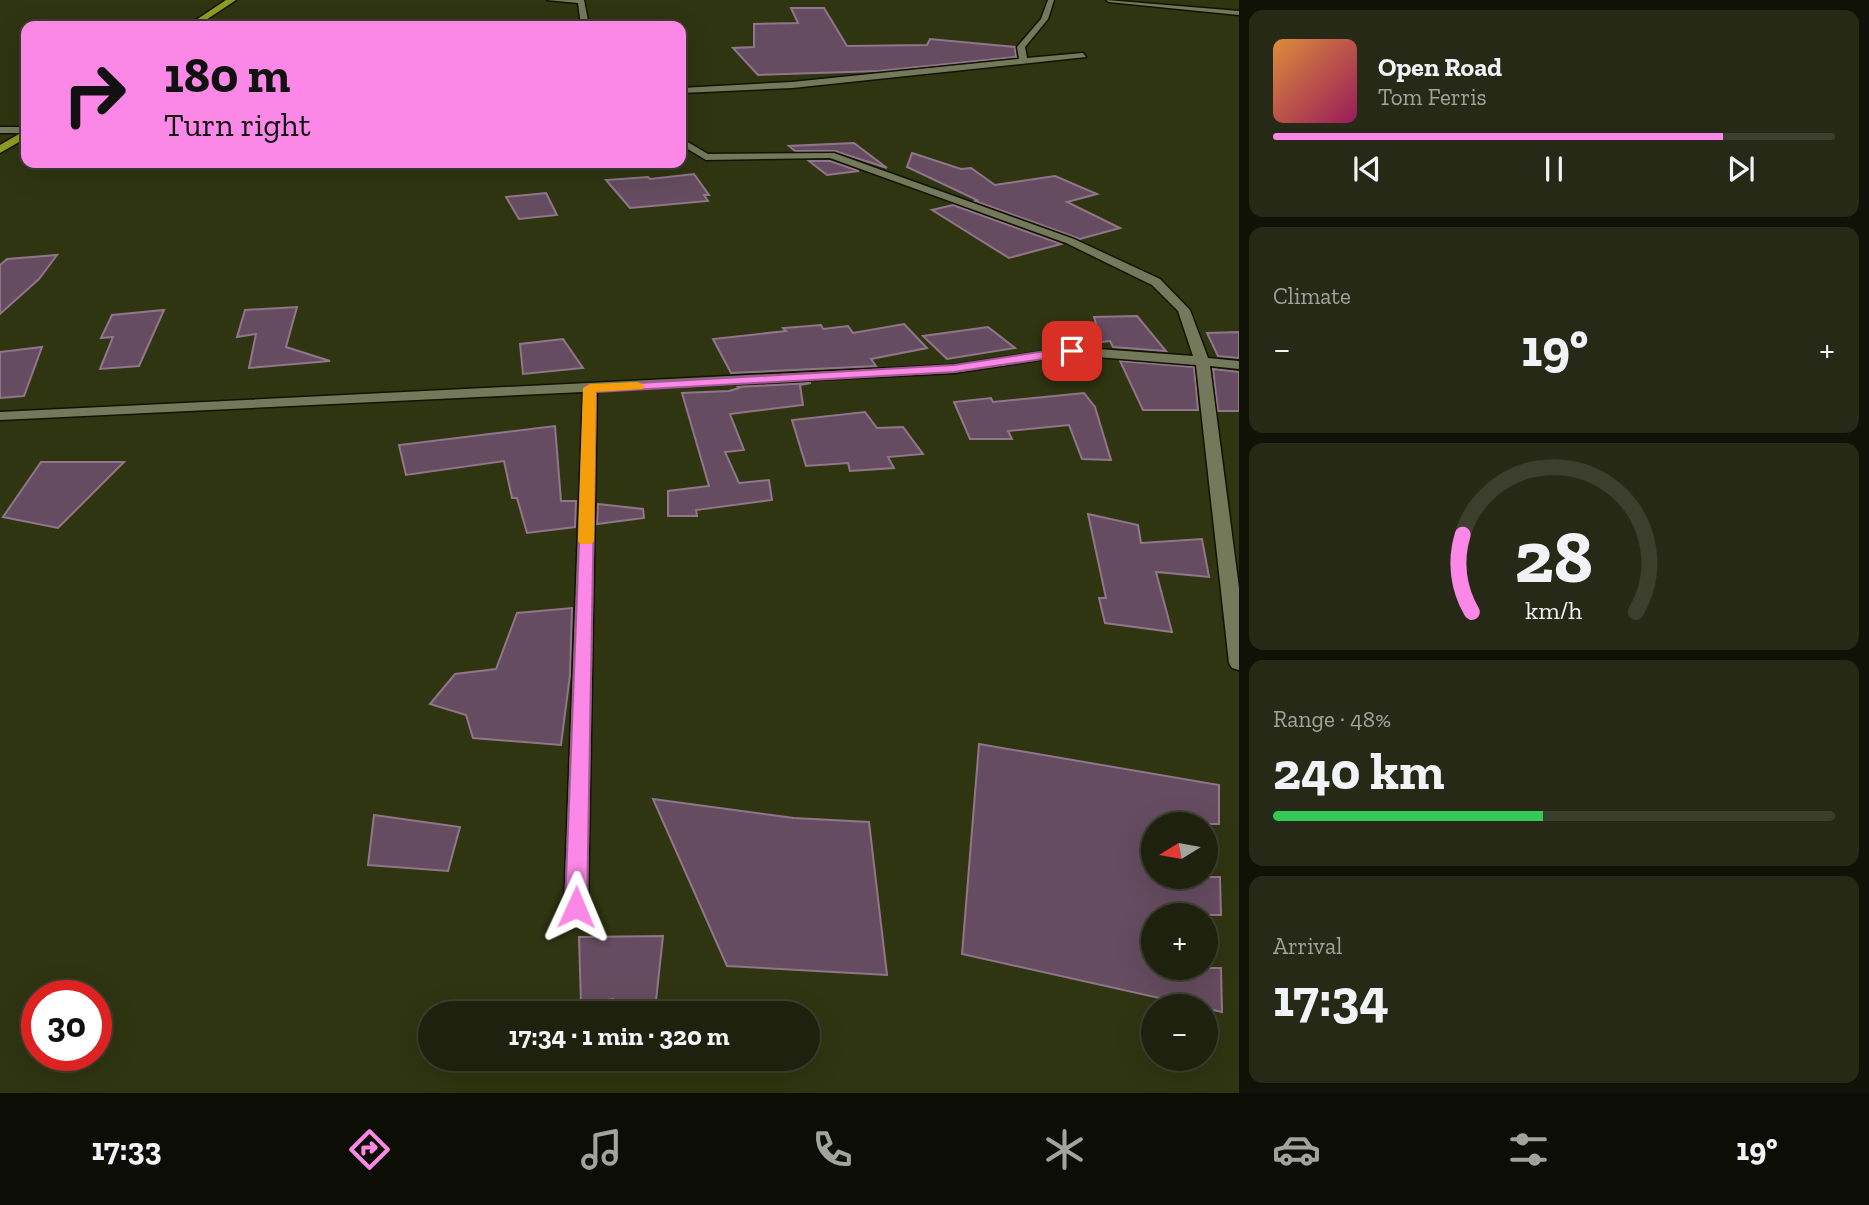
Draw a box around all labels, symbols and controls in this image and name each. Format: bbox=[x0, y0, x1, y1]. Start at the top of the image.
text: 180 m bbox=[164, 46, 291, 105]
icon: right bbox=[49, 49, 140, 140]
text: Open Road bbox=[1378, 51, 1502, 83]
text: Tom Ferris bbox=[1378, 83, 1487, 111]
text: Turn right bbox=[164, 106, 311, 144]
icon: previous bbox=[1348, 150, 1386, 188]
icon: pause bbox=[1535, 150, 1573, 188]
icon: next bbox=[1722, 150, 1760, 188]
text: Climate bbox=[1273, 282, 1351, 310]
text: 19° bbox=[1521, 317, 1588, 379]
pin bbox=[1042, 321, 1102, 381]
text: − bbox=[1273, 326, 1291, 372]
text: + bbox=[1819, 326, 1835, 372]
icon: arrive bbox=[1053, 332, 1091, 370]
text: 28 bbox=[1515, 514, 1593, 602]
text: km/h bbox=[1525, 595, 1583, 625]
text: Range · 48% bbox=[1273, 705, 1391, 733]
text: 240 km bbox=[1273, 740, 1445, 802]
north arrow bbox=[1141, 812, 1218, 889]
map controls bbox=[1141, 812, 1218, 1071]
position arrow bbox=[539, 870, 613, 944]
button: + bbox=[1141, 903, 1218, 980]
text: Arrival bbox=[1273, 932, 1342, 960]
text: 17:34 bbox=[1273, 967, 1389, 1029]
speed limit sign: 30 bbox=[21, 980, 112, 1071]
button: − bbox=[1141, 994, 1218, 1071]
text: 17:34 · 1 min · 320 m bbox=[508, 1020, 730, 1052]
icon: directions bbox=[345, 1125, 394, 1174]
icon: music bbox=[577, 1125, 626, 1174]
icon: phone bbox=[808, 1125, 857, 1174]
icon: climate bbox=[1040, 1125, 1089, 1174]
icon: car bbox=[1272, 1125, 1321, 1174]
icon: filters bbox=[1504, 1125, 1553, 1174]
text: 17:33 bbox=[91, 1130, 162, 1168]
text: 19° bbox=[1736, 1130, 1778, 1168]

